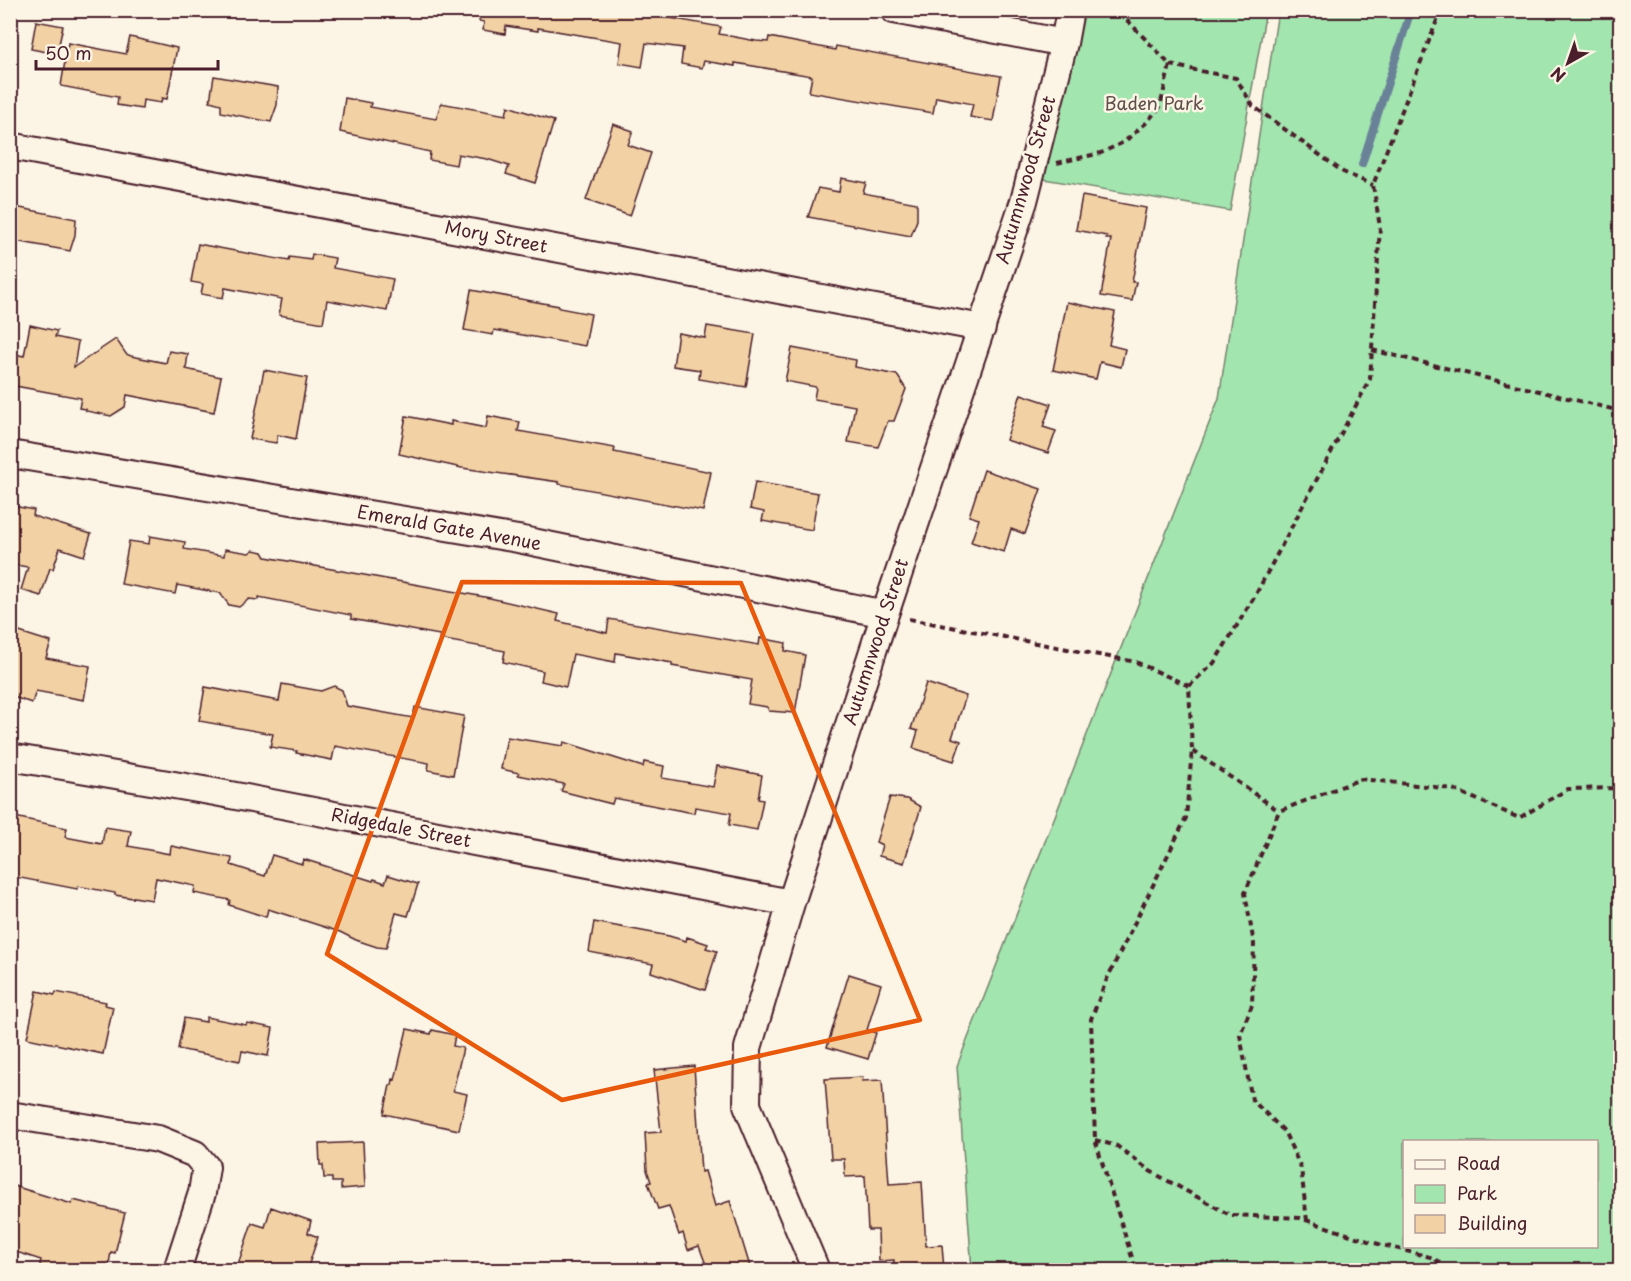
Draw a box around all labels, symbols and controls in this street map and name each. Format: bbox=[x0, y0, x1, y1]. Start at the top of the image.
scale bar bbox=[36, 33, 218, 71]
north arrow bbox=[1538, 33, 1598, 93]
text: 50 m bbox=[45, 39, 92, 66]
text: N bbox=[1545, 62, 1570, 89]
park label: Baden Park bbox=[1104, 89, 1204, 116]
street label: Autumnwood Street bbox=[988, 93, 1061, 267]
street label: Mory Street bbox=[443, 212, 550, 259]
street label: Emerald Gate Avenue bbox=[355, 497, 544, 556]
street label: Autumnwood Street bbox=[835, 555, 914, 728]
street label: Ridgedale Street bbox=[329, 800, 473, 853]
legend bbox=[1403, 1140, 1598, 1248]
text: Road bbox=[1457, 1149, 1501, 1176]
text: Park bbox=[1457, 1179, 1497, 1206]
text: Building bbox=[1457, 1209, 1527, 1236]

